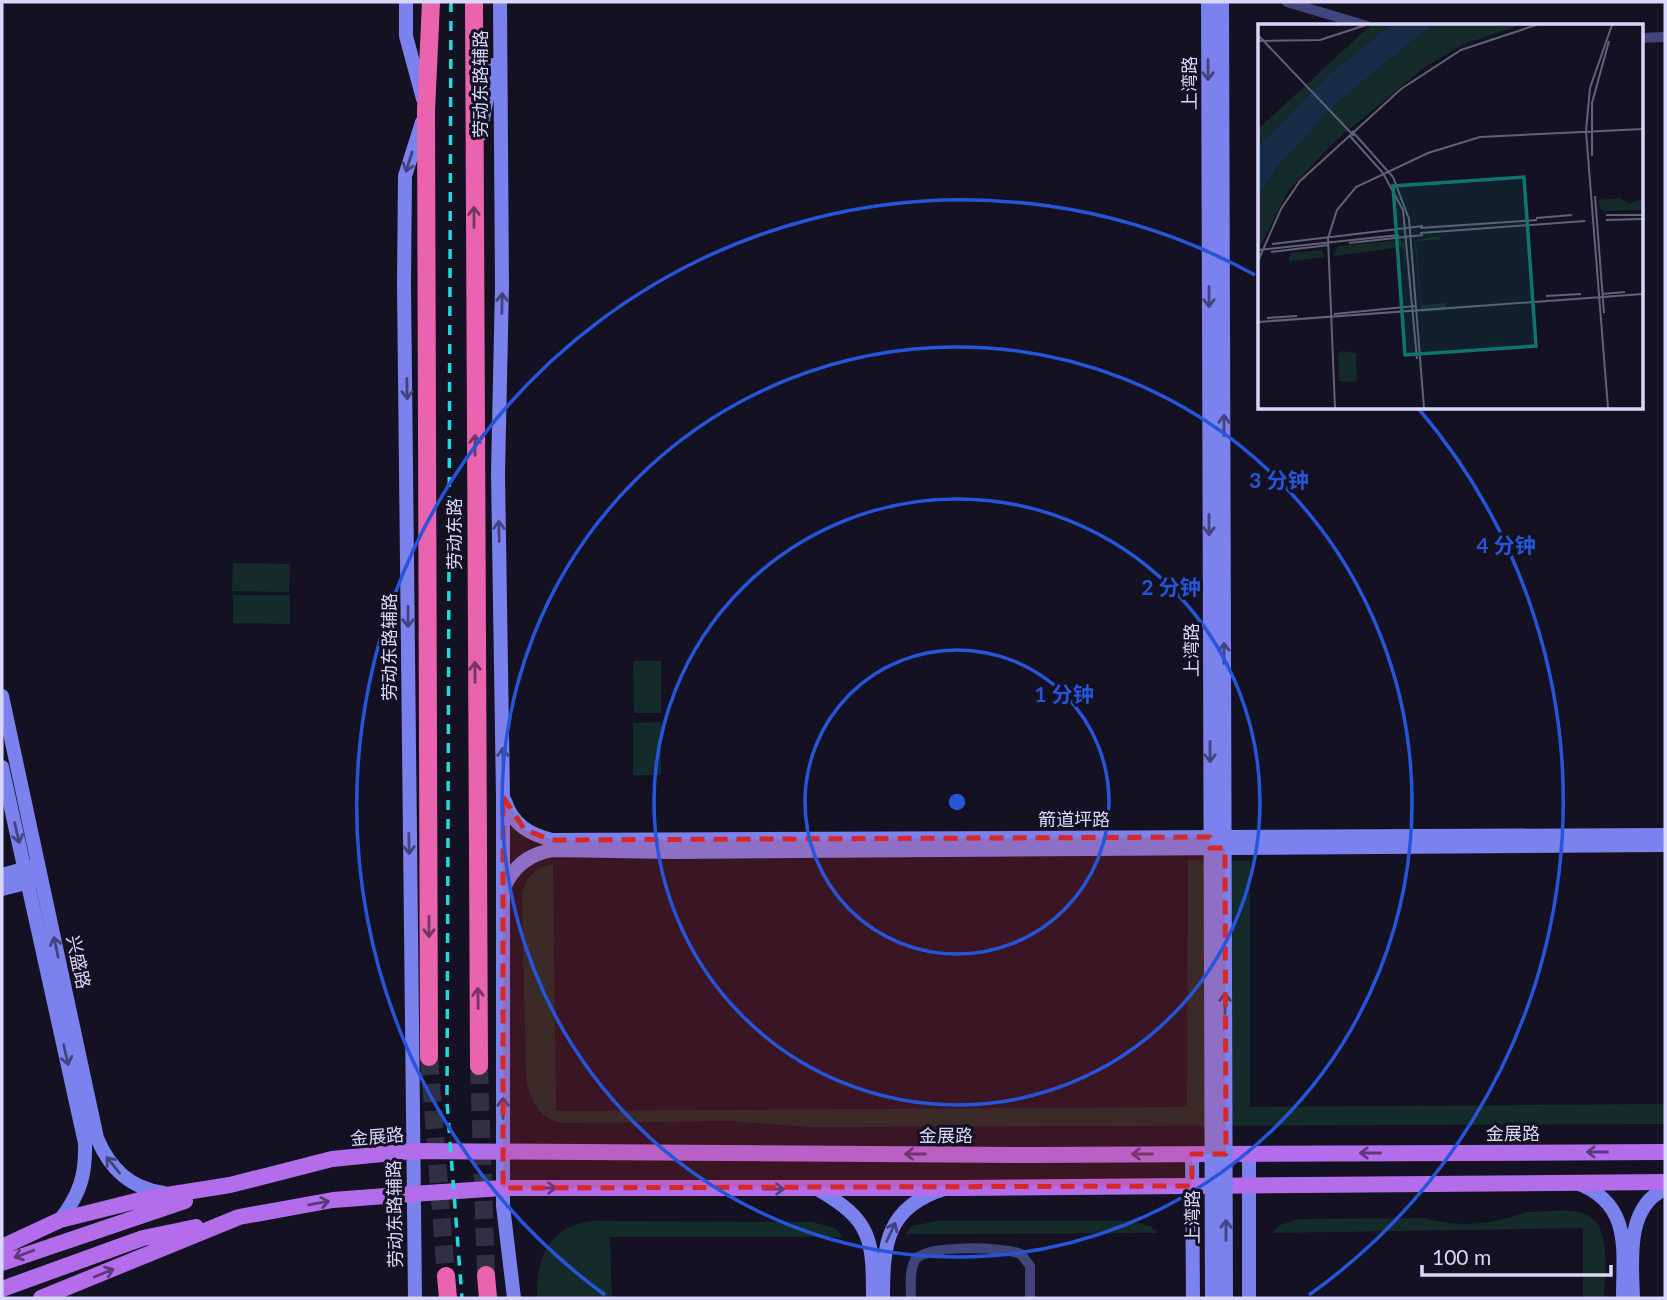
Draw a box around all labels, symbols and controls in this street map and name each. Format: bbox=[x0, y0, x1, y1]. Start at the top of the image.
inset map bbox=[1258, 24, 1642, 410]
street label: 劳动东路辅路 bbox=[469, 30, 491, 138]
street label: 上湾路 bbox=[1178, 56, 1200, 110]
one-way arrow bbox=[1201, 58, 1215, 81]
one-way arrow bbox=[402, 151, 414, 173]
one-way arrow bbox=[467, 206, 481, 229]
one-way arrow bbox=[1202, 286, 1216, 309]
one-way arrow bbox=[495, 292, 509, 315]
one-way arrow bbox=[400, 377, 413, 400]
one-way arrow bbox=[1217, 414, 1231, 437]
one-way arrow bbox=[468, 433, 482, 456]
text: 3 分钟 bbox=[1249, 467, 1309, 492]
street label: 劳动东路 bbox=[443, 498, 465, 570]
one-way arrow bbox=[1202, 513, 1216, 536]
one-way arrow bbox=[492, 519, 506, 542]
text: 4 分钟 bbox=[1476, 532, 1536, 557]
text: 2 分钟 bbox=[1141, 574, 1201, 599]
street label: 劳动东路辅路 bbox=[378, 593, 400, 701]
one-way arrow bbox=[401, 605, 415, 628]
street label: 上湾路 bbox=[1180, 623, 1202, 677]
one-way arrow bbox=[1217, 641, 1231, 664]
one-way arrow bbox=[468, 661, 482, 684]
text: 1 分钟 bbox=[1034, 681, 1094, 706]
one-way arrow bbox=[1203, 741, 1217, 764]
one-way arrow bbox=[496, 747, 509, 770]
centre of rings bbox=[945, 790, 969, 814]
street label: 箭道坪路 bbox=[1038, 808, 1110, 830]
one-way arrow bbox=[10, 821, 24, 844]
one-way arrow bbox=[402, 832, 415, 855]
one-way arrow bbox=[422, 916, 435, 939]
street label: 兴盛路 bbox=[63, 933, 95, 991]
one-way arrow bbox=[49, 936, 63, 959]
one-way arrow bbox=[472, 986, 485, 1009]
one-way arrow bbox=[1218, 991, 1232, 1014]
one-way arrow bbox=[60, 1043, 73, 1066]
one-way arrow bbox=[496, 1097, 510, 1120]
street label: 金展路 bbox=[1486, 1122, 1540, 1144]
street label: 金展路 bbox=[349, 1123, 405, 1149]
street label: 金展路 bbox=[919, 1124, 973, 1146]
one-way arrow bbox=[1586, 1145, 1609, 1159]
one-way arrow bbox=[1358, 1146, 1381, 1160]
one-way arrow bbox=[903, 1147, 926, 1161]
one-way arrow bbox=[1131, 1147, 1154, 1161]
one-way arrow bbox=[106, 1157, 121, 1175]
street label: 劳动东路辅路 bbox=[382, 1160, 406, 1268]
one-way arrow bbox=[534, 1181, 557, 1195]
one-way arrow bbox=[762, 1182, 785, 1196]
street label: 上湾路 bbox=[1181, 1190, 1203, 1244]
one-way arrow bbox=[307, 1196, 330, 1209]
one-way arrow bbox=[1219, 1219, 1233, 1242]
one-way arrow bbox=[885, 1222, 898, 1243]
scale bar bbox=[1422, 1234, 1611, 1278]
text: 100 m bbox=[1432, 1244, 1491, 1269]
one-way arrow bbox=[13, 1249, 35, 1262]
one-way arrow bbox=[93, 1265, 114, 1278]

